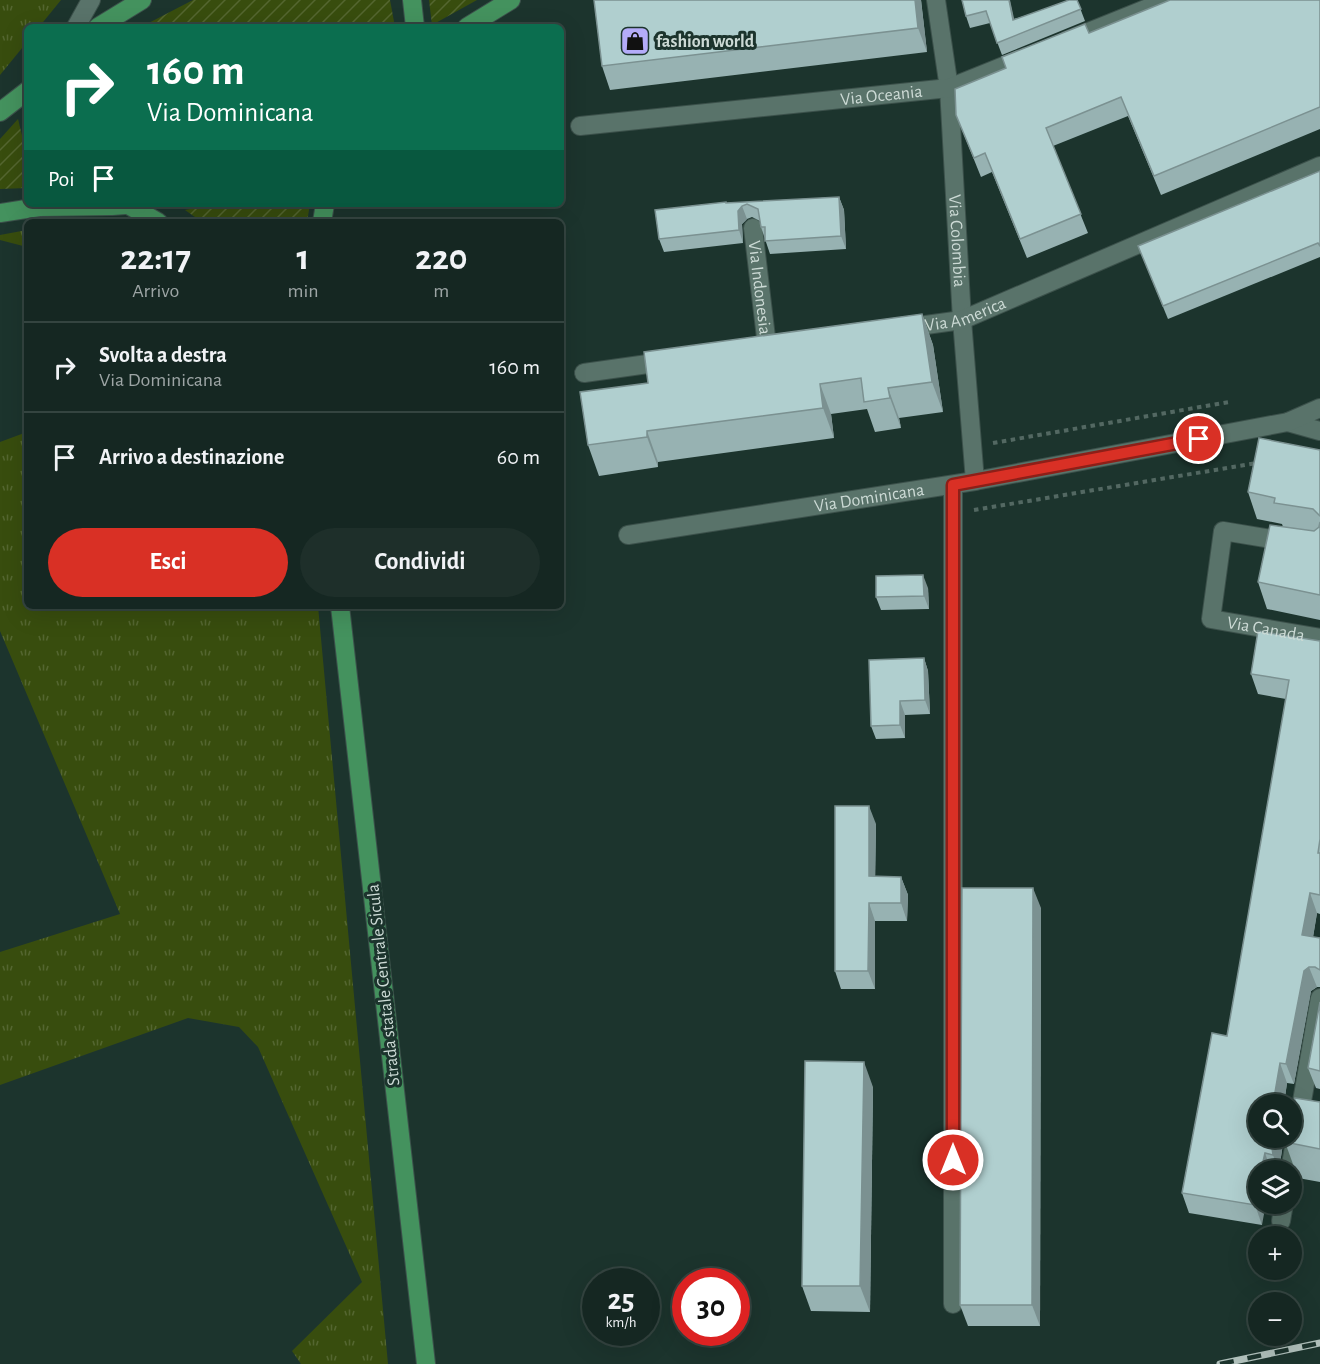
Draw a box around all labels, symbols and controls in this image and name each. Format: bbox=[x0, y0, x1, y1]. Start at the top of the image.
shop icon: fashion world bbox=[619, 25, 651, 57]
place label: fashion world bbox=[656, 33, 755, 51]
icon: right bbox=[48, 48, 126, 126]
text: 160 m bbox=[147, 50, 245, 92]
street label: Via Oceania bbox=[839, 83, 924, 109]
text: Via Dominicana bbox=[147, 99, 313, 126]
icon: arrive bbox=[87, 162, 120, 195]
text: Poi bbox=[48, 168, 75, 190]
street label: Via Colombia bbox=[945, 194, 968, 288]
text: 22:17 bbox=[120, 240, 191, 276]
text: 1 bbox=[296, 240, 309, 276]
text: 220 bbox=[415, 240, 468, 276]
street label: Via Indonesia bbox=[745, 240, 774, 336]
text: Arrivo bbox=[132, 281, 179, 301]
text: min bbox=[287, 281, 319, 301]
text: m bbox=[433, 281, 449, 301]
street label: Via America bbox=[924, 294, 1009, 335]
text: Svolta a destra bbox=[99, 344, 227, 366]
icon: right bbox=[48, 351, 81, 384]
text: 160 m bbox=[489, 356, 540, 378]
text: Via Dominicana bbox=[99, 370, 222, 390]
pin bbox=[1173, 413, 1224, 464]
icon: arrive bbox=[1182, 422, 1215, 455]
icon: arrive bbox=[48, 441, 81, 474]
text: Arrivo a destinazione bbox=[99, 446, 284, 468]
text: 60 m bbox=[497, 446, 540, 468]
street label: Via Dominicana bbox=[813, 481, 926, 516]
button: Esci bbox=[48, 528, 288, 597]
button: Condividi bbox=[300, 528, 540, 597]
street label: Via Canada bbox=[1226, 614, 1306, 645]
street label: Strada statale Centrale Sicula bbox=[364, 883, 404, 1087]
map controls bbox=[1248, 1094, 1302, 1346]
button: search bbox=[1248, 1094, 1302, 1148]
position arrow bbox=[921, 1128, 985, 1192]
button: layers bbox=[1248, 1160, 1302, 1214]
button: + bbox=[1248, 1226, 1302, 1280]
speed limit sign: 30 bbox=[672, 1268, 750, 1346]
text: 25 bbox=[607, 1285, 635, 1315]
button: − bbox=[1248, 1292, 1302, 1346]
text: km/h bbox=[606, 1315, 636, 1330]

